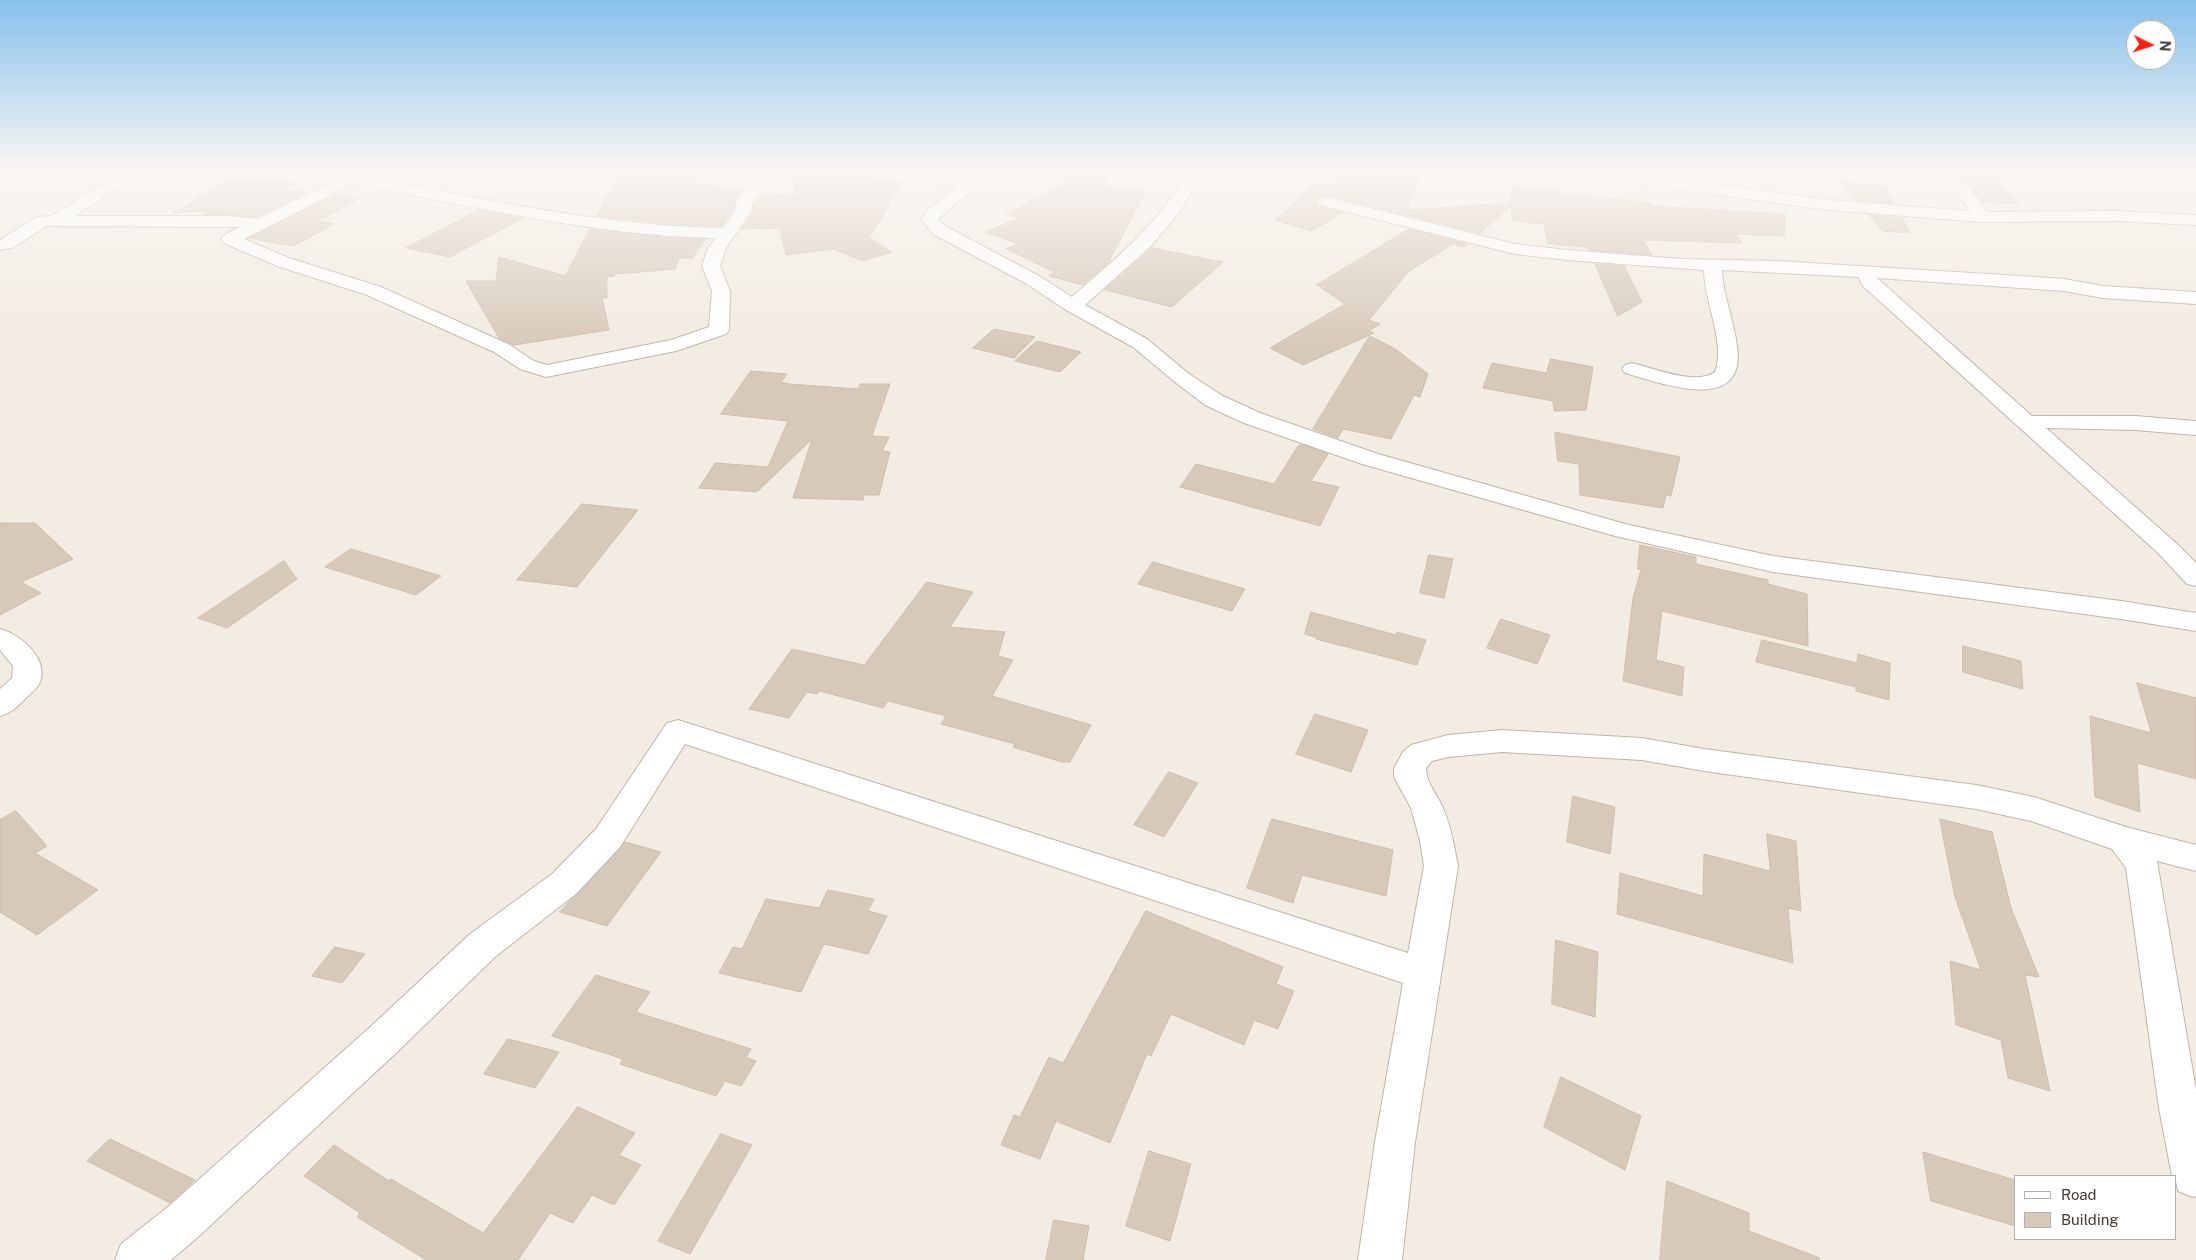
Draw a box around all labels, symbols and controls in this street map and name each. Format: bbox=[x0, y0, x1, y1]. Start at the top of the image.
north arrow bbox=[2126, 20, 2176, 70]
text: N bbox=[2157, 40, 2173, 52]
legend bbox=[2014, 1175, 2176, 1240]
text: Road bbox=[2061, 1186, 2097, 1203]
text: Building bbox=[2061, 1211, 2119, 1228]

